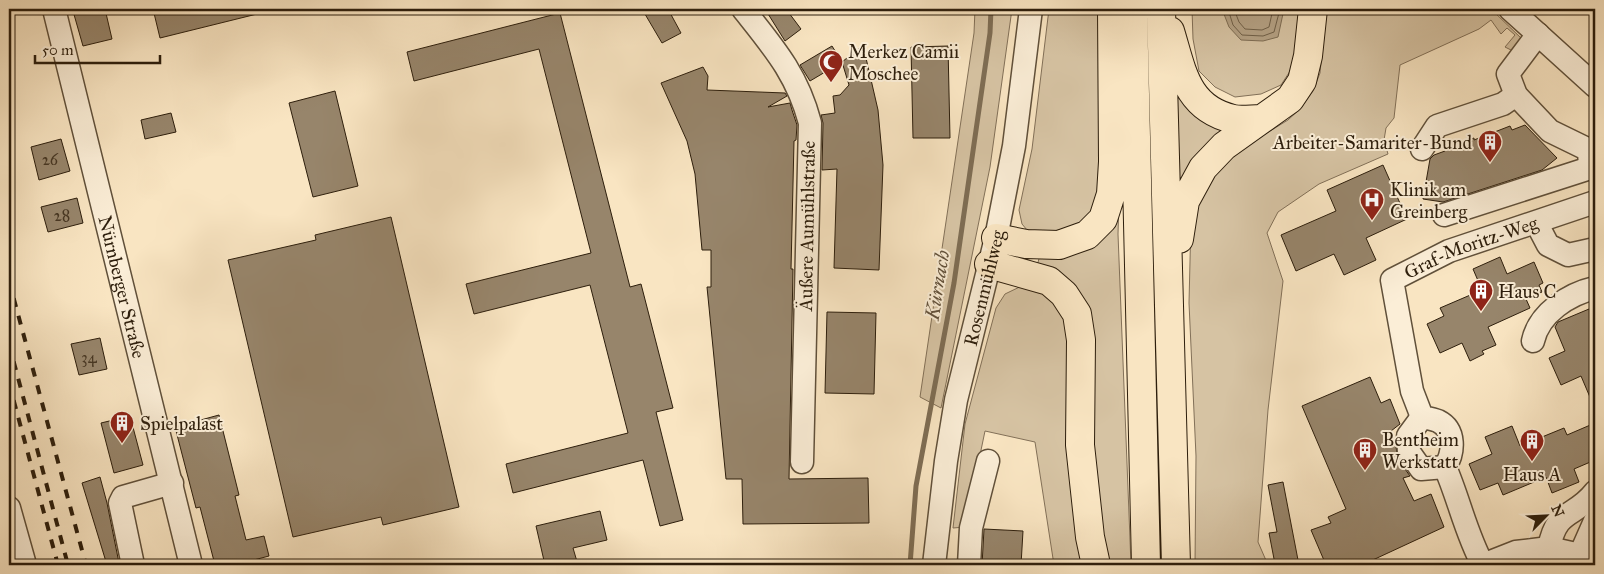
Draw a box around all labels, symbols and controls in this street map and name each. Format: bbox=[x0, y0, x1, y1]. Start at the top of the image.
scale bar bbox=[35, 32, 160, 64]
place label: Merkez Camii Moschee bbox=[848, 40, 959, 85]
text: 50 m bbox=[42, 41, 74, 59]
mosque icon: Merkez Camii Moschee bbox=[818, 49, 844, 83]
building icon: Arbeiter-Samariter-Bund bbox=[1477, 129, 1503, 163]
place label: Arbeiter-Samariter-Bund bbox=[1272, 131, 1472, 154]
street label: Äußere Aumühlstraße bbox=[794, 141, 820, 312]
house number: 26 bbox=[42, 150, 59, 169]
place label: Klinik am Greinberg bbox=[1390, 178, 1467, 224]
hospital icon: Klinik am Greinberg bbox=[1359, 187, 1385, 221]
house number: 28 bbox=[54, 206, 70, 225]
street label: Graf-Moritz-Weg bbox=[1400, 211, 1541, 284]
street label: Nürnberger Straße bbox=[94, 213, 151, 360]
street label: Rosenmühlweg bbox=[958, 228, 1010, 348]
water label: Kürnach bbox=[919, 248, 954, 323]
building icon: Haus C bbox=[1468, 278, 1494, 312]
place label: Haus C bbox=[1498, 280, 1557, 303]
house number: 34 bbox=[81, 348, 98, 367]
building icon: Spielpalast bbox=[109, 410, 135, 444]
place label: Spielpalast bbox=[140, 412, 223, 435]
place label: Bentheim Werkstatt bbox=[1382, 428, 1459, 473]
building icon: Haus A bbox=[1519, 428, 1545, 462]
building icon: Bentheim Werkstatt bbox=[1352, 437, 1378, 471]
place label: Haus A bbox=[1503, 463, 1561, 486]
north arrow bbox=[1522, 492, 1572, 542]
text: N bbox=[1547, 502, 1568, 520]

